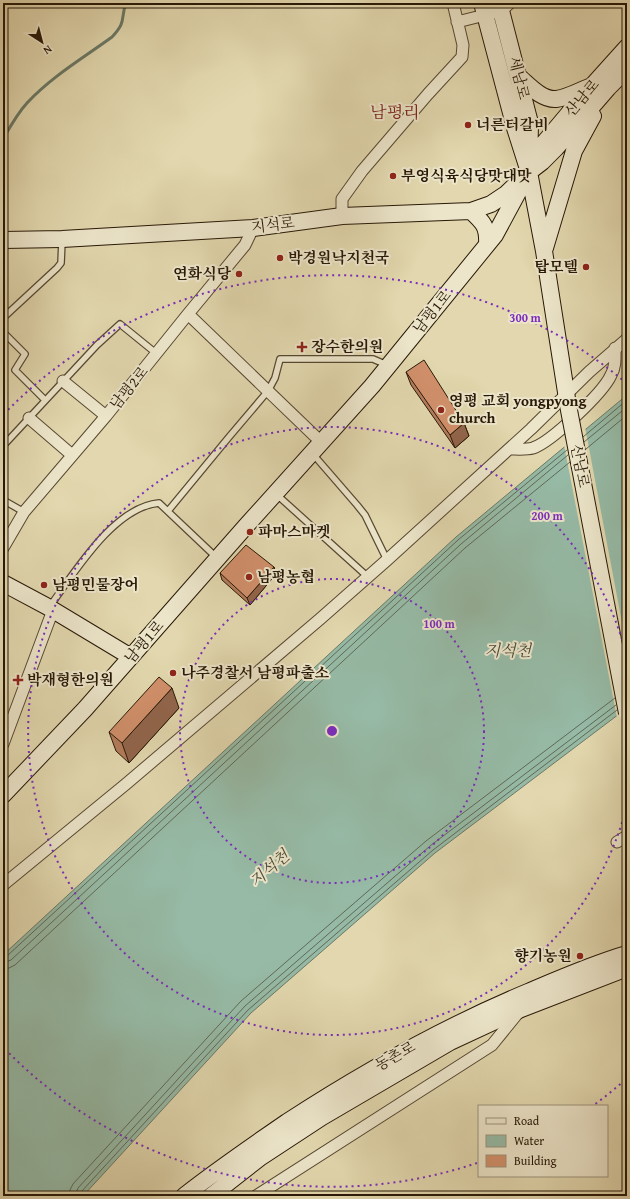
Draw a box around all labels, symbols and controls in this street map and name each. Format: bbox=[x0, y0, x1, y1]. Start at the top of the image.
north arrow bbox=[22, 22, 62, 62]
text: N bbox=[40, 41, 56, 59]
street label: 세남로 bbox=[504, 54, 535, 102]
street label: 산남로 bbox=[559, 74, 604, 121]
district label: 남평리 bbox=[370, 99, 420, 124]
place label: 너른터갈비 bbox=[476, 114, 548, 135]
marker: 너른터갈비 bbox=[463, 120, 473, 130]
place label: 부영식육식당맛대맛 bbox=[401, 165, 532, 186]
marker: 부영식육식당맛대맛 bbox=[388, 171, 398, 181]
street label: 지석로 bbox=[250, 211, 296, 238]
place label: 박경원낙지천국 bbox=[288, 247, 389, 268]
marker: 박경원낙지천국 bbox=[275, 253, 285, 263]
place label: 탑모텔 bbox=[535, 256, 578, 277]
marker: 탑모텔 bbox=[581, 262, 591, 272]
place label: 연화식당 bbox=[173, 263, 232, 284]
marker: 연화식당 bbox=[234, 269, 244, 279]
street label: 남평1로 bbox=[407, 285, 456, 338]
text: 300 m bbox=[509, 309, 542, 326]
place label: 장수한의원 bbox=[311, 336, 383, 357]
marker: 장수한의원 bbox=[296, 341, 308, 353]
street label: 남평2로 bbox=[104, 361, 153, 414]
place label: 영평 교회 yongpyong church bbox=[449, 390, 586, 428]
marker: 영평 교회 yongpyong church bbox=[436, 405, 446, 415]
street label: 산남로 bbox=[566, 443, 595, 490]
text: 200 m bbox=[531, 507, 564, 524]
place label: 파마스마켓 bbox=[258, 521, 330, 542]
marker: 파마스마켓 bbox=[245, 527, 255, 537]
place label: 남평농협 bbox=[257, 566, 315, 587]
marker: 남평농협 bbox=[244, 572, 254, 582]
place label: 남평민물장어 bbox=[52, 574, 139, 595]
marker: 남평민물장어 bbox=[39, 580, 49, 590]
street label: 남평1로 bbox=[119, 615, 169, 668]
text: 100 m bbox=[423, 615, 456, 632]
water label: 지석천 bbox=[485, 638, 533, 662]
place label: 나주경찰서 남평파출소 bbox=[181, 662, 330, 683]
marker: 나주경찰서 남평파출소 bbox=[168, 668, 178, 678]
place label: 박재형한의원 bbox=[27, 669, 114, 690]
marker: 박재형한의원 bbox=[12, 674, 24, 686]
centre of rings bbox=[325, 724, 339, 738]
water label: 지석천 bbox=[244, 843, 296, 892]
place label: 향기농원 bbox=[514, 945, 572, 966]
marker: 향기농원 bbox=[575, 951, 585, 961]
street label: 동촌로 bbox=[371, 1036, 419, 1075]
legend bbox=[478, 1105, 608, 1177]
text: Road bbox=[514, 1112, 540, 1129]
text: Water bbox=[514, 1132, 544, 1149]
text: Building bbox=[514, 1152, 557, 1169]

